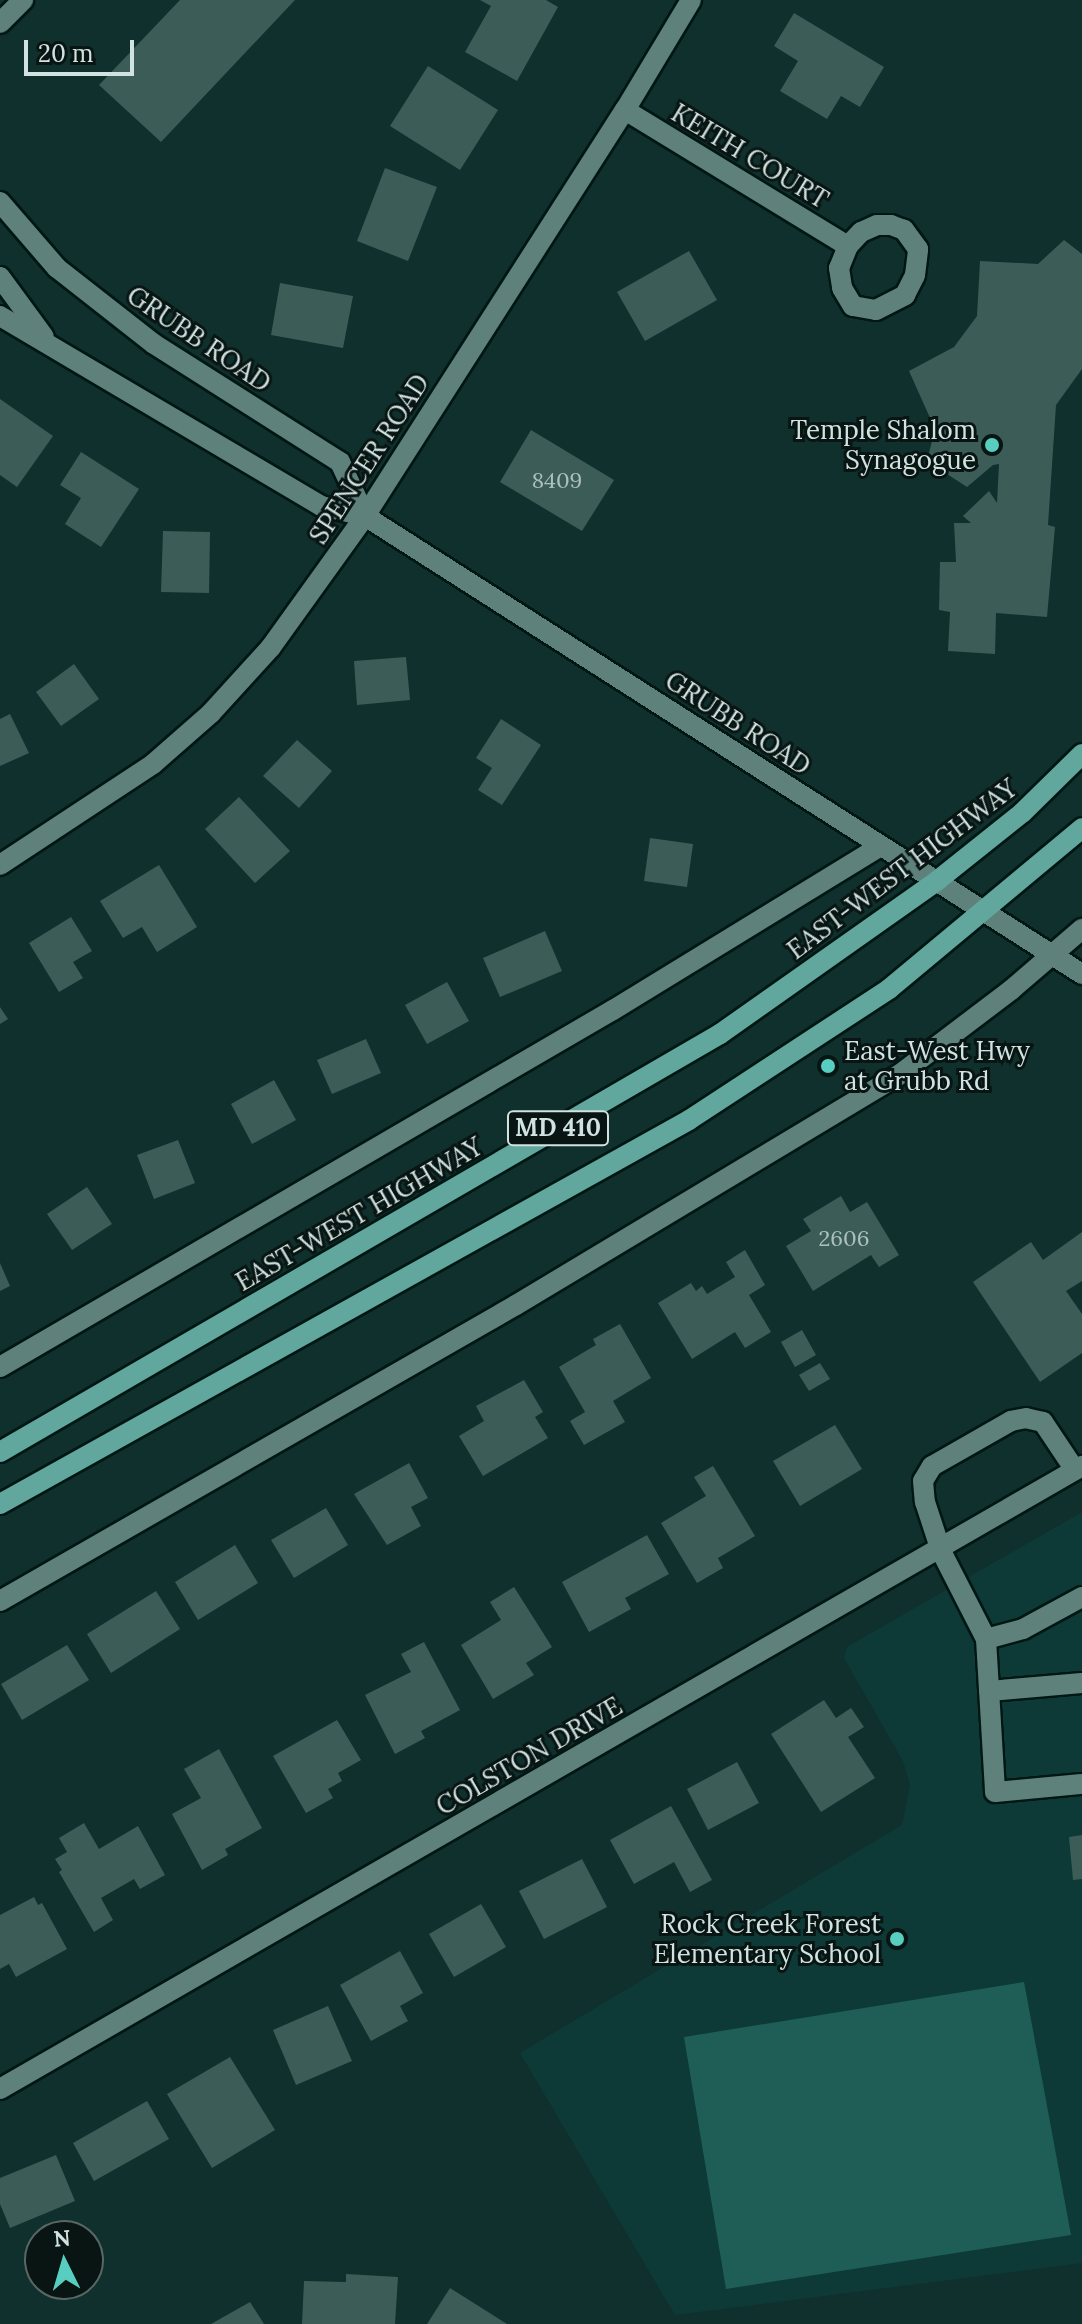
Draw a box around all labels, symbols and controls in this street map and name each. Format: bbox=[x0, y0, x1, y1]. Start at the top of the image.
scale bar bbox=[28, 24, 138, 74]
text: 20 m bbox=[38, 38, 94, 69]
street label: KEITH COURT bbox=[666, 97, 834, 215]
street label: GRUBB ROAD bbox=[121, 279, 277, 399]
street label: SPENCER ROAD bbox=[303, 368, 435, 550]
place label: Temple Shalom Synagogue bbox=[791, 414, 976, 476]
marker: Temple Shalom Synagogue bbox=[983, 436, 1001, 454]
house number: 8409 bbox=[532, 468, 582, 494]
street label: GRUBB ROAD bbox=[660, 665, 816, 781]
street label: EAST-WEST HIGHWAY bbox=[781, 772, 1023, 966]
place label: East-West Hwy at Grubb Rd bbox=[844, 1035, 1030, 1096]
marker: East-West Hwy at Grubb Rd bbox=[819, 1057, 837, 1075]
road number: MD 410 bbox=[506, 1108, 610, 1148]
street label: EAST-WEST HIGHWAY bbox=[230, 1131, 488, 1297]
house number: 2606 bbox=[819, 1226, 869, 1252]
street label: COLSTON DRIVE bbox=[431, 1690, 627, 1822]
place label: Rock Creek Forest Elementary School bbox=[653, 1908, 881, 1970]
marker: Rock Creek Forest Elementary School bbox=[888, 1930, 906, 1948]
north arrow bbox=[24, 2220, 104, 2300]
text: N bbox=[52, 2223, 72, 2253]

